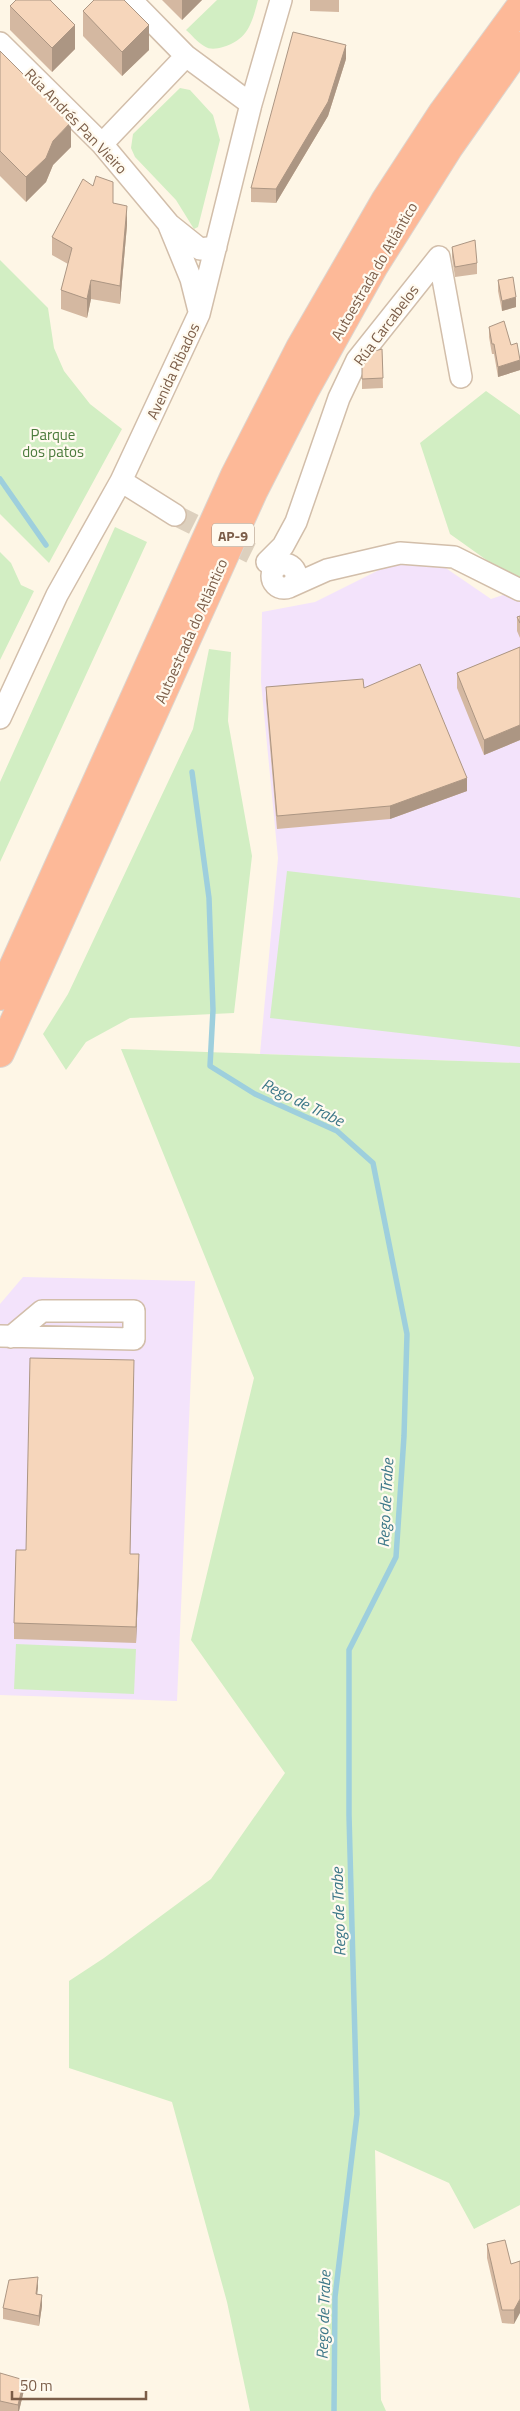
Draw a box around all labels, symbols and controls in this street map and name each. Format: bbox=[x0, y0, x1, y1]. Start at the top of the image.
street label: Rúa Andrés Pan Vieiro bbox=[19, 63, 133, 179]
street label: Autoestrada do Atlántico bbox=[325, 197, 423, 344]
street label: Rúa Carcabelos bbox=[348, 279, 424, 370]
street label: Avenida Ribados bbox=[141, 319, 205, 423]
park label: Parque dos patos bbox=[22, 423, 84, 463]
road number: AP-9 bbox=[212, 524, 254, 546]
street label: Autoestrada do Atlántico bbox=[149, 555, 233, 707]
water label: Rego de Trabe bbox=[258, 1072, 350, 1133]
water label: Rego de Trabe bbox=[371, 1456, 399, 1548]
water label: Rego de Trabe bbox=[324, 1866, 352, 1957]
water label: Rego de Trabe bbox=[309, 2269, 337, 2360]
scale bar bbox=[12, 2368, 146, 2400]
text: 50 m bbox=[20, 2374, 53, 2397]

